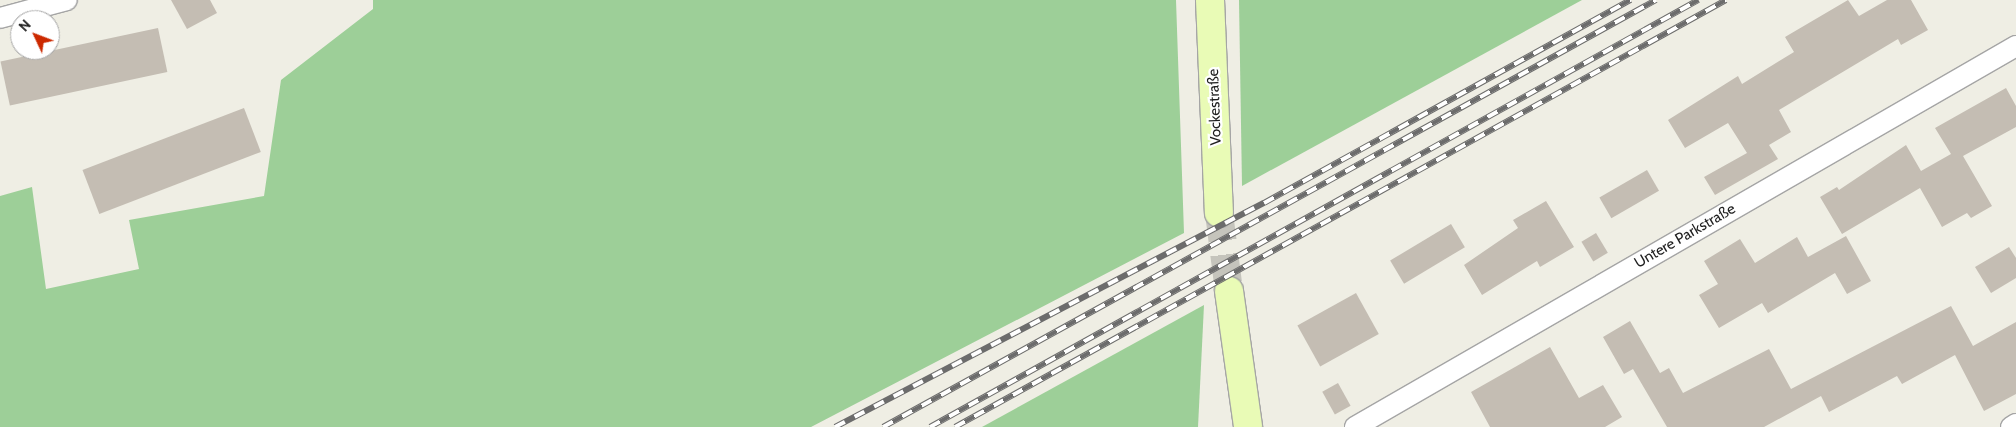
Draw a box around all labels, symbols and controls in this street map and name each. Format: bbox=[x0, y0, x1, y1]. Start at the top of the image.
north arrow bbox=[10, 10, 60, 60]
text: N bbox=[15, 16, 35, 35]
street label: Vockestraße bbox=[1205, 68, 1225, 146]
street label: Untere Parkstraße bbox=[1631, 200, 1739, 272]

